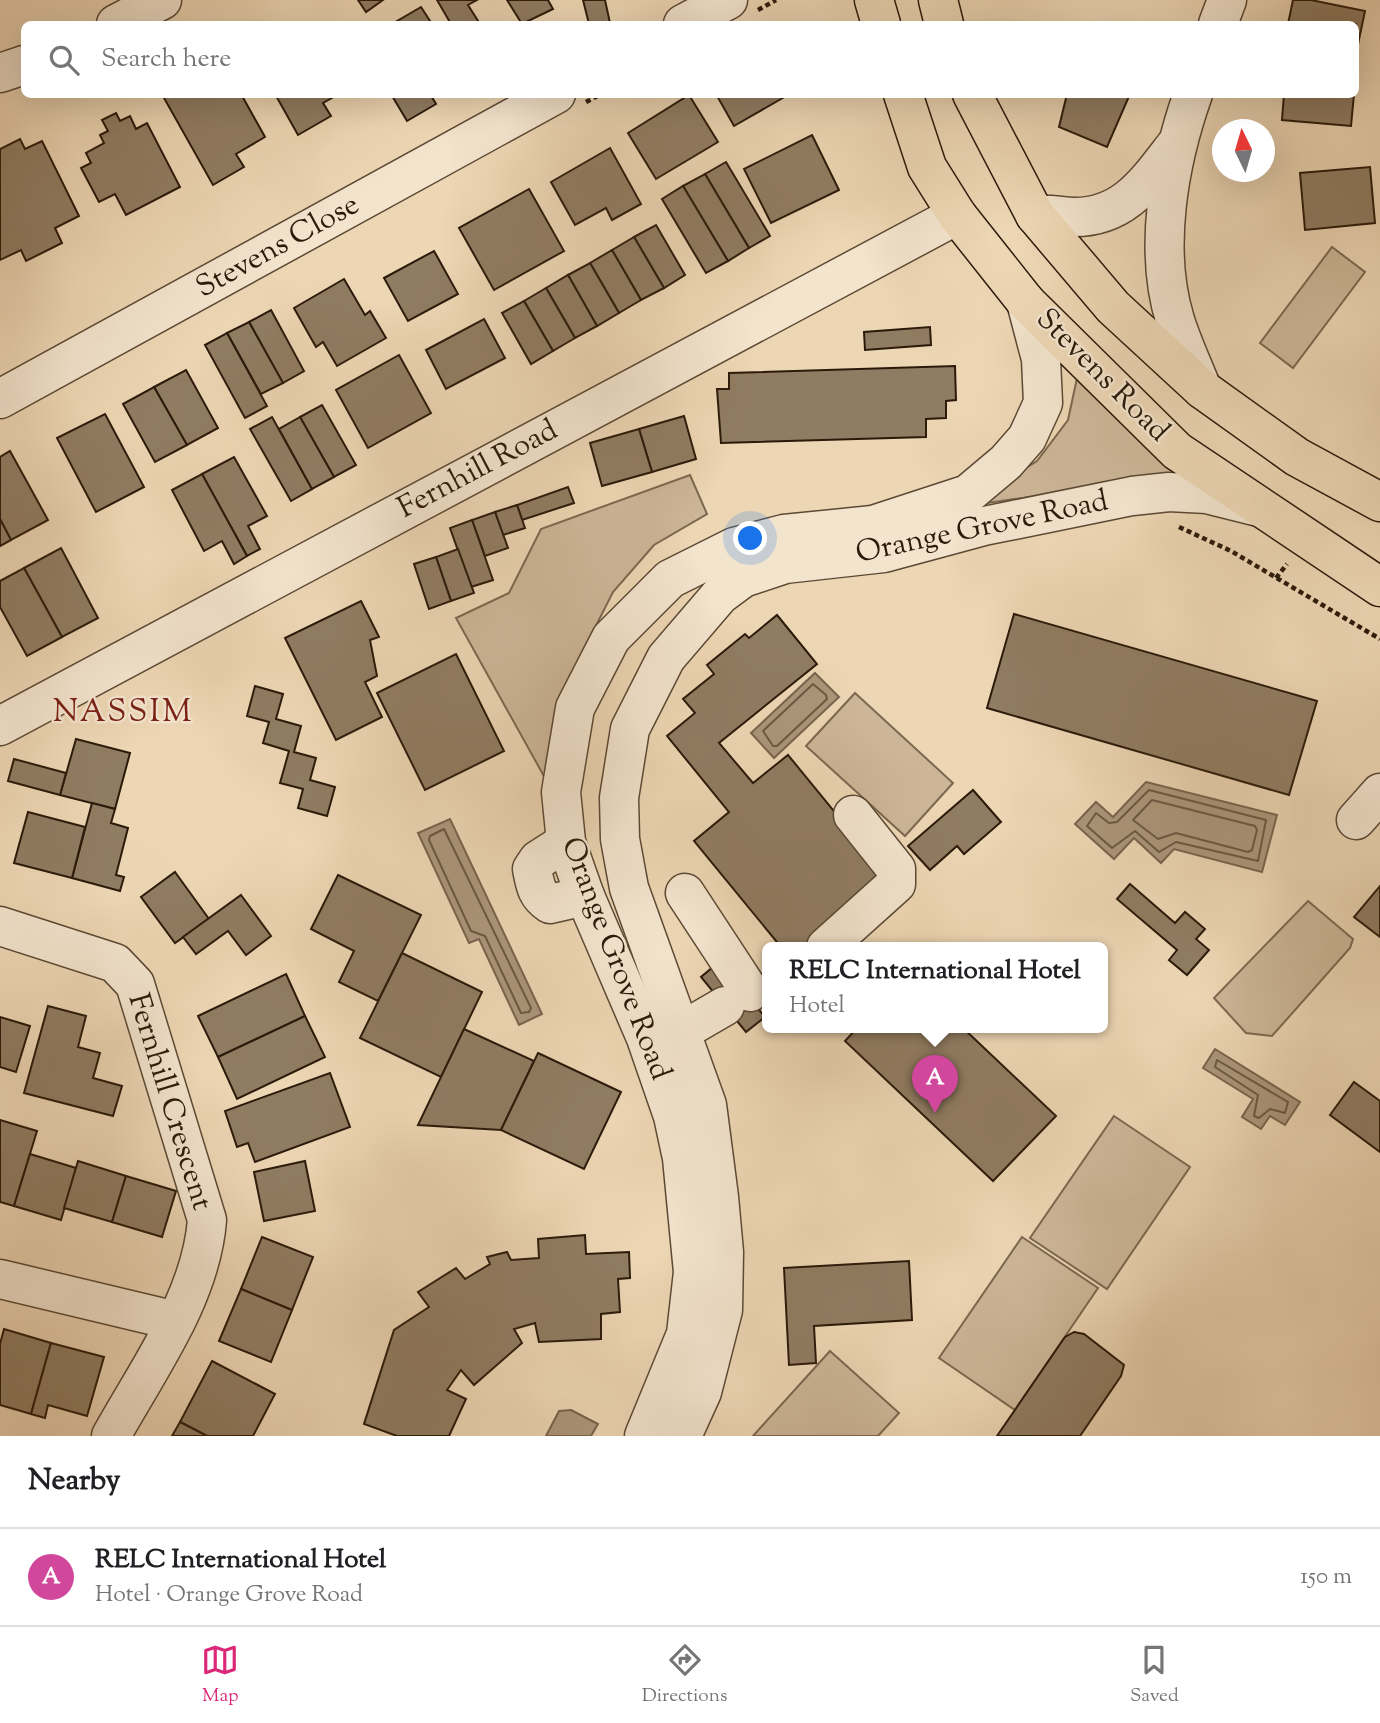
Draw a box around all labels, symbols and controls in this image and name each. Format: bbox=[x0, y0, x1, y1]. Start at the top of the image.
search box bbox=[21, 21, 1359, 98]
icon: search bbox=[45, 41, 83, 79]
text: Search here bbox=[101, 41, 231, 78]
north arrow bbox=[1212, 119, 1275, 182]
street label: Stevens Close bbox=[188, 184, 368, 310]
street label: Stevens Road bbox=[1025, 299, 1179, 453]
street label: Fernhill Road bbox=[390, 410, 566, 530]
street label: Orange Grove Road bbox=[852, 480, 1112, 576]
your location bbox=[733, 521, 767, 555]
district label: NASSIM bbox=[53, 690, 193, 736]
street label: Orange Grove Road bbox=[549, 831, 681, 1087]
popup bbox=[762, 942, 1108, 1033]
text: RELC International Hotel bbox=[789, 953, 1081, 990]
street label: Fernhill Crescent bbox=[116, 988, 222, 1216]
text: Hotel bbox=[789, 990, 845, 1023]
pin: A bbox=[912, 1055, 958, 1113]
text: Nearby bbox=[28, 1460, 120, 1503]
text: RELC International Hotel bbox=[95, 1542, 386, 1579]
text: A bbox=[42, 1561, 60, 1594]
text: 150 m bbox=[1300, 1561, 1352, 1594]
text: Hotel · Orange Grove Road bbox=[95, 1579, 363, 1612]
tab: Map bbox=[201, 1641, 239, 1710]
tab: Directions bbox=[642, 1641, 727, 1710]
tab: Saved bbox=[1130, 1641, 1179, 1710]

